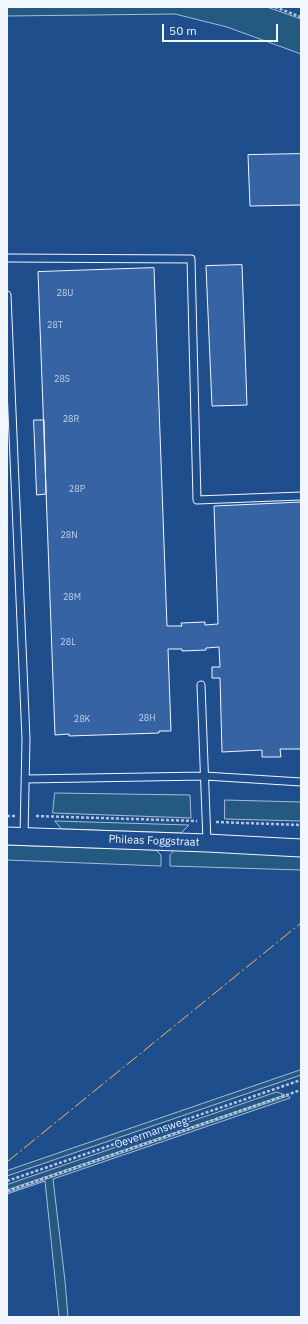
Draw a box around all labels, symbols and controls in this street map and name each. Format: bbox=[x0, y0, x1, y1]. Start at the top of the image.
scale bar bbox=[164, 16, 280, 42]
text: 50 m bbox=[169, 23, 197, 38]
house number: 28U bbox=[57, 288, 73, 298]
house number: 28T bbox=[47, 320, 63, 330]
house number: 28S bbox=[54, 374, 70, 384]
house number: 28R bbox=[63, 414, 79, 424]
house number: 28P bbox=[69, 484, 85, 494]
house number: 28N bbox=[60, 530, 78, 540]
house number: 28M bbox=[63, 592, 81, 602]
house number: 28L bbox=[60, 637, 76, 647]
house number: 28H bbox=[138, 713, 156, 723]
house number: 28K bbox=[74, 714, 90, 724]
street label: Phileas Foggstraat bbox=[108, 833, 200, 849]
street label: Oevermansweg bbox=[113, 1114, 189, 1152]

